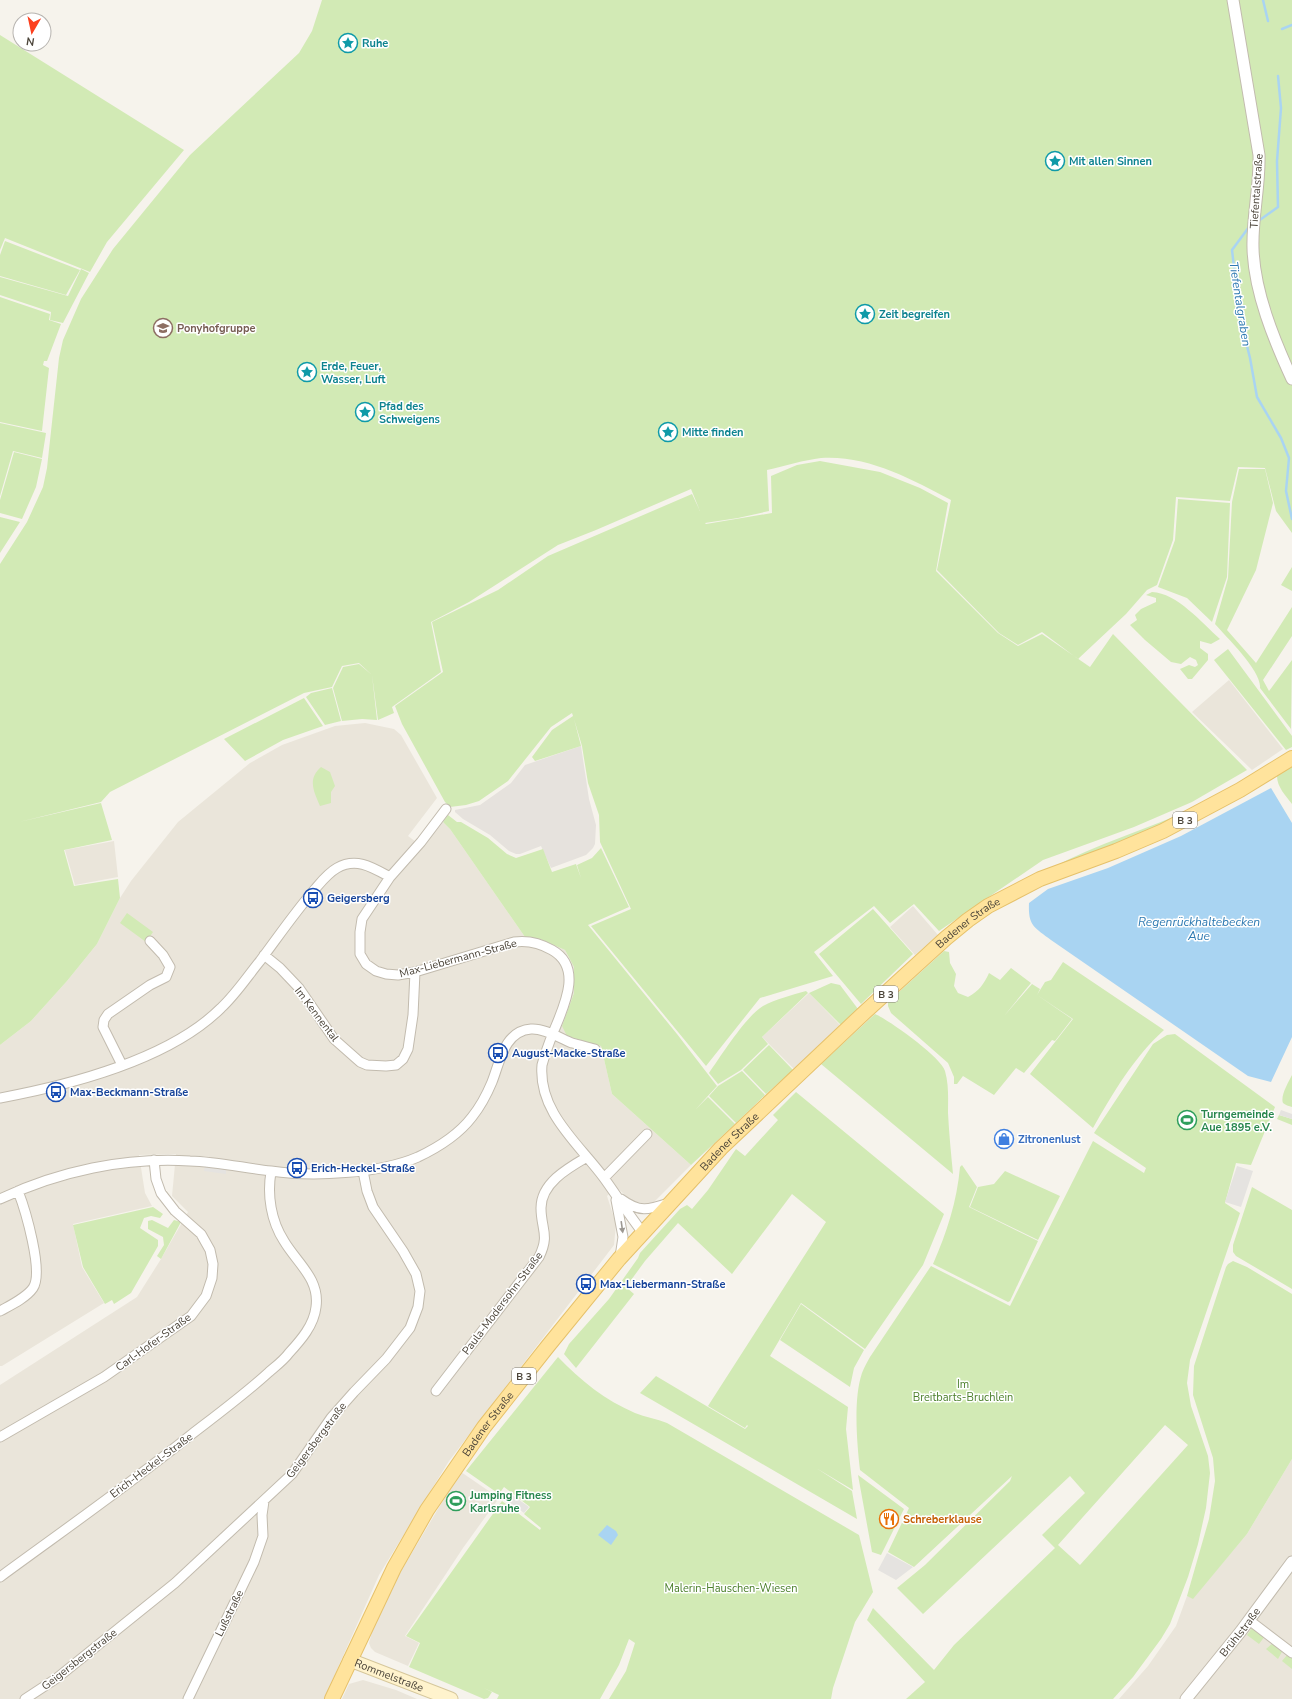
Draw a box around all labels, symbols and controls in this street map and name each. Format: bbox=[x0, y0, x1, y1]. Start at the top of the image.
north arrow bbox=[12, 12, 52, 52]
place icon: Ruhe bbox=[337, 32, 359, 54]
text: N bbox=[25, 33, 36, 49]
place label: Ruhe bbox=[362, 36, 388, 51]
place icon: Mit allen Sinnen bbox=[1044, 150, 1066, 172]
street label: Tiefentalstraße bbox=[1246, 153, 1267, 229]
place label: Mit allen Sinnen bbox=[1069, 154, 1152, 169]
water label: Tiefentalgraben bbox=[1225, 261, 1255, 348]
place icon: Zeit begreifen bbox=[854, 303, 876, 325]
place label: Zeit begreifen bbox=[879, 307, 950, 322]
school or university icon: Ponyhofgruppe bbox=[152, 317, 174, 339]
place label: Ponyhofgruppe bbox=[177, 321, 256, 336]
place label: Erde, Feuer, Wasser, Luft bbox=[321, 359, 386, 387]
place icon: Erde, Feuer, Wasser, Luft bbox=[296, 361, 318, 383]
place label: Pfad des Schweigens bbox=[379, 399, 440, 427]
place icon: Pfad des Schweigens bbox=[354, 401, 376, 423]
place icon: Mitte finden bbox=[657, 421, 679, 443]
place label: Mitte finden bbox=[682, 425, 744, 440]
road number: B 3 bbox=[1173, 812, 1197, 828]
bus stop icon: Geigersberg bbox=[302, 887, 324, 909]
place label: Geigersberg bbox=[327, 891, 390, 906]
street label: Badener Straße bbox=[932, 894, 1003, 952]
water label: Regenrückhaltebecken Aue bbox=[1138, 914, 1260, 944]
street label: Max-Liebermann-Straße bbox=[398, 936, 519, 981]
street label: Im Kennental bbox=[291, 984, 343, 1045]
road number: B 3 bbox=[874, 986, 898, 1002]
bus stop icon: August-Macke-Straße bbox=[487, 1042, 509, 1064]
place label: August-Macke-Straße bbox=[512, 1046, 626, 1061]
bus stop icon: Max-Beckmann-Straße bbox=[45, 1081, 67, 1103]
place label: Max-Beckmann-Straße bbox=[70, 1085, 188, 1100]
place label: Turngemeinde Aue 1895 e.V. bbox=[1201, 1107, 1274, 1135]
street label: Badener Straße bbox=[697, 1109, 762, 1174]
sports icon: Turngemeinde Aue 1895 e.V. bbox=[1176, 1109, 1198, 1131]
shop icon: Zitronenlust bbox=[993, 1128, 1015, 1150]
place label: Zitronenlust bbox=[1018, 1132, 1081, 1147]
bus stop icon: Erich-Heckel-Straße bbox=[286, 1157, 308, 1179]
place label: Erich-Heckel-Straße bbox=[311, 1161, 415, 1176]
one-way arrow bbox=[619, 1221, 625, 1233]
street label: Paula-Modersohn-Straße bbox=[459, 1249, 546, 1358]
bus stop icon: Max-Liebermann-Straße bbox=[575, 1273, 597, 1295]
place label: Max-Liebermann-Straße bbox=[600, 1277, 726, 1292]
street label: Carl-Hofer-Straße bbox=[113, 1310, 194, 1375]
road number: B 3 bbox=[512, 1368, 536, 1384]
park label: Im Breitbarts-Bruchlein bbox=[913, 1377, 1013, 1405]
street label: Badener Straße bbox=[459, 1389, 517, 1460]
street label: Geigersbergstraße bbox=[283, 1399, 350, 1481]
street label: Erich-Heckel-Straße bbox=[107, 1429, 196, 1501]
place label: Jumping Fitness Karlsruhe bbox=[469, 1488, 552, 1516]
sports icon: Jumping Fitness Karlsruhe bbox=[445, 1490, 467, 1512]
restaurant icon: Schreberklause bbox=[878, 1508, 900, 1530]
place label: Schreberklause bbox=[903, 1512, 982, 1527]
park label: Malerin-Häuschen-Wiesen bbox=[665, 1581, 797, 1596]
street label: Lußstraße bbox=[212, 1587, 247, 1639]
street label: Brühlstraße bbox=[1216, 1604, 1264, 1660]
street label: Geigersbergstraße bbox=[38, 1625, 120, 1694]
street label: Rommelstraße bbox=[352, 1655, 426, 1696]

